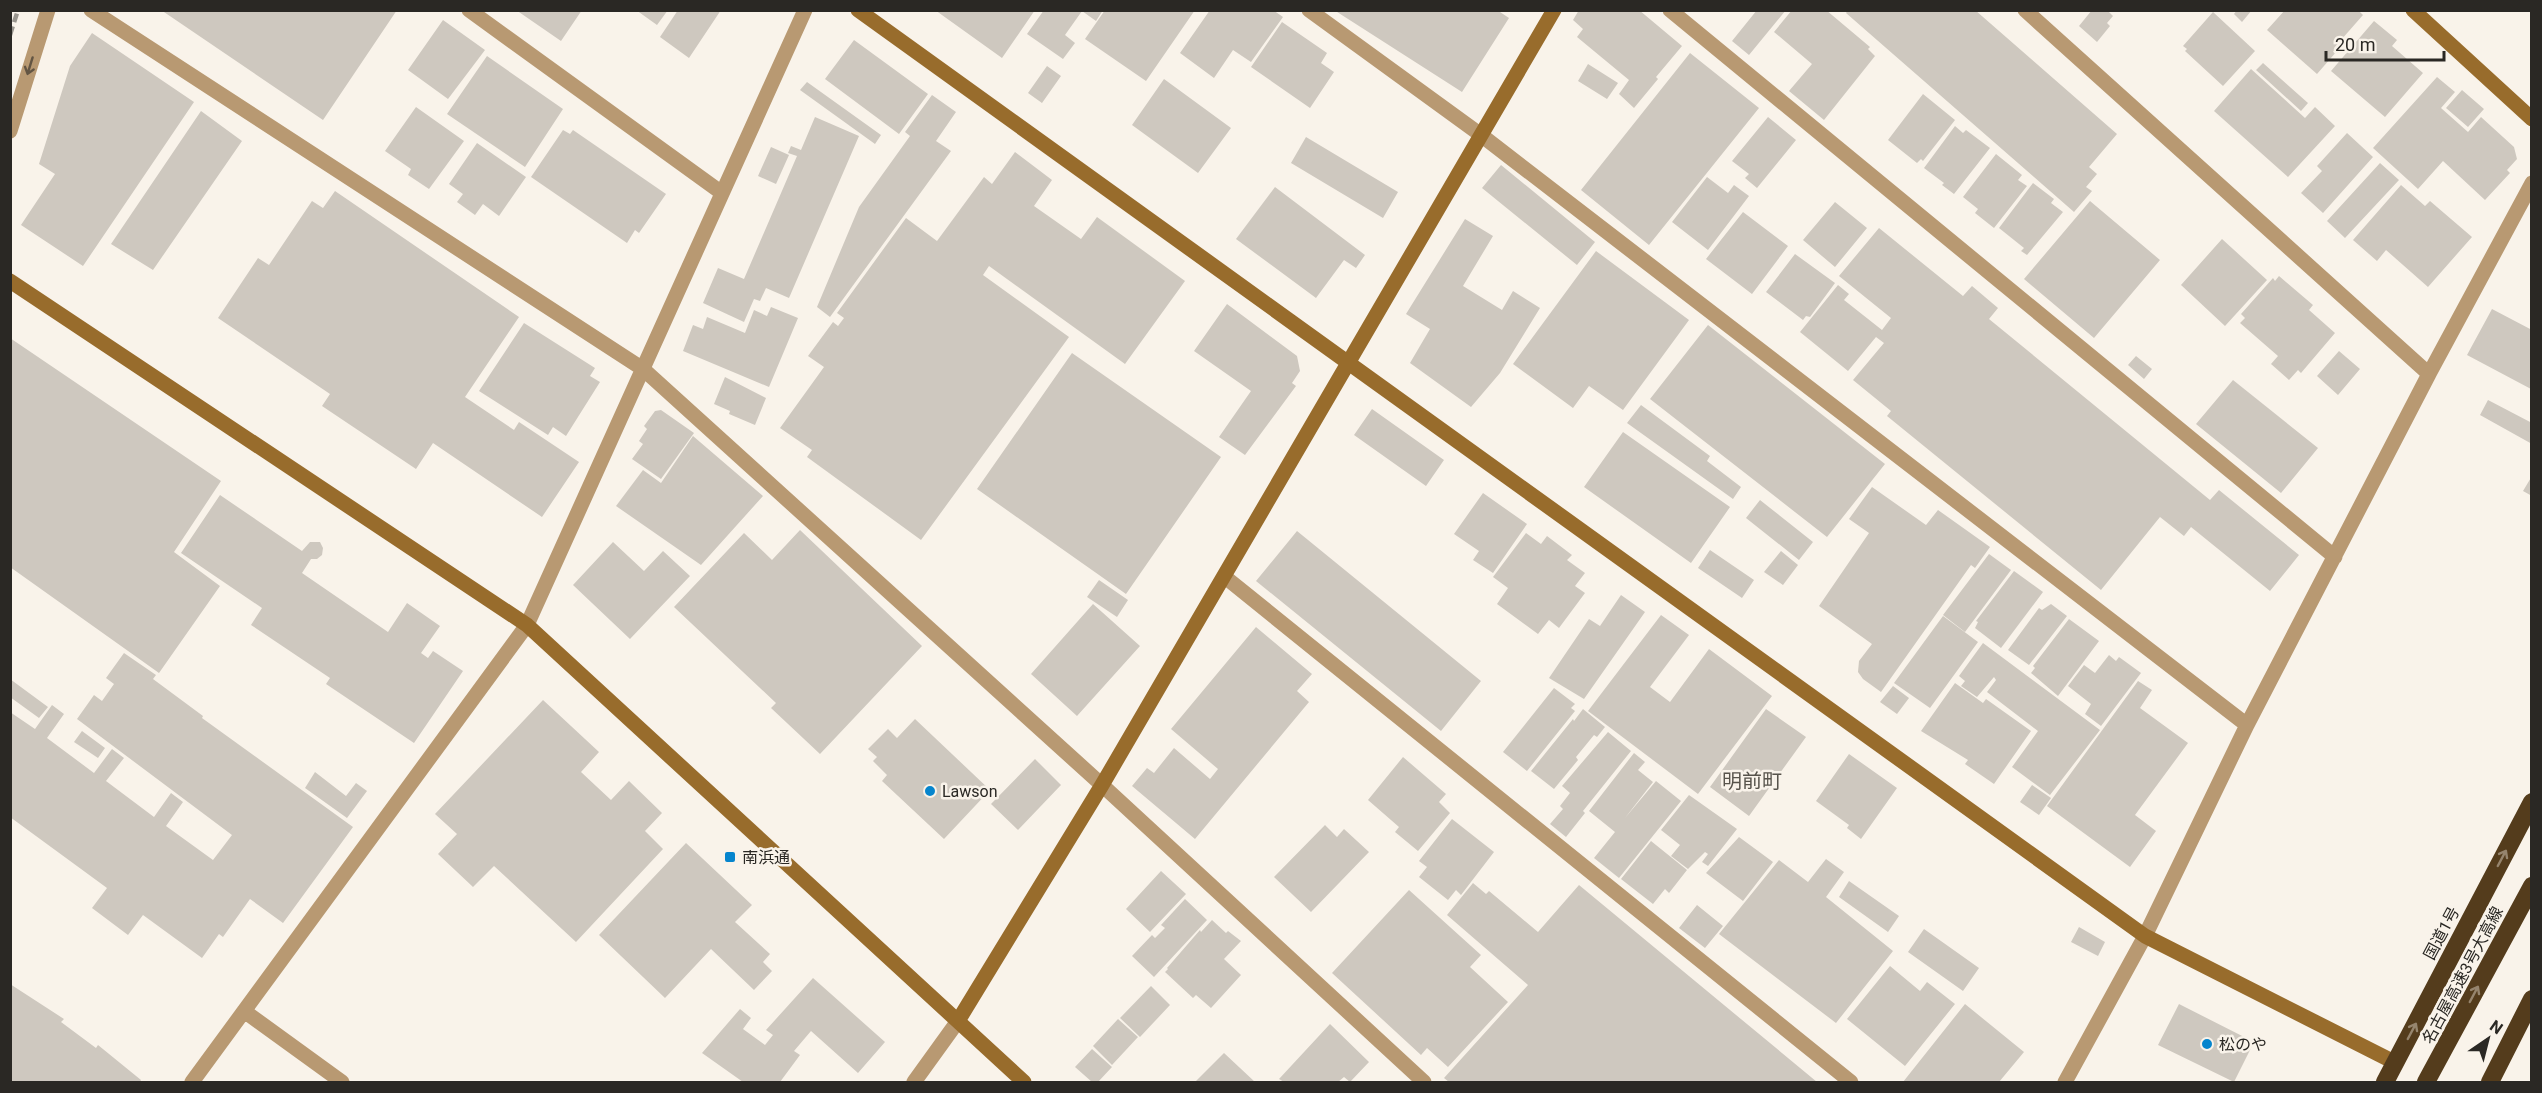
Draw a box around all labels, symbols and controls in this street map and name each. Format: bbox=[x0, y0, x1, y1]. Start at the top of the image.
scale bar bbox=[2326, 24, 2444, 62]
text: 20 m bbox=[2335, 34, 2375, 55]
one-way arrow bbox=[24, 56, 35, 75]
district label: 明前町 bbox=[1722, 769, 1782, 793]
place label: Lawson bbox=[942, 782, 998, 801]
marker: Lawson bbox=[923, 784, 937, 798]
place label: 南浜通 bbox=[742, 848, 790, 867]
one-way arrow bbox=[2497, 849, 2509, 867]
marker: 南浜通 bbox=[723, 850, 737, 864]
street label: 名古屋高速3号大高線 bbox=[2418, 903, 2507, 1047]
street label: 国道1号 bbox=[2420, 904, 2463, 963]
one-way arrow bbox=[2468, 986, 2480, 1003]
north arrow bbox=[2458, 1009, 2518, 1069]
text: N bbox=[2486, 1016, 2506, 1038]
one-way arrow bbox=[2407, 1022, 2419, 1040]
place label: 松のや bbox=[2219, 1035, 2267, 1054]
marker: 松のや bbox=[2200, 1037, 2214, 1051]

